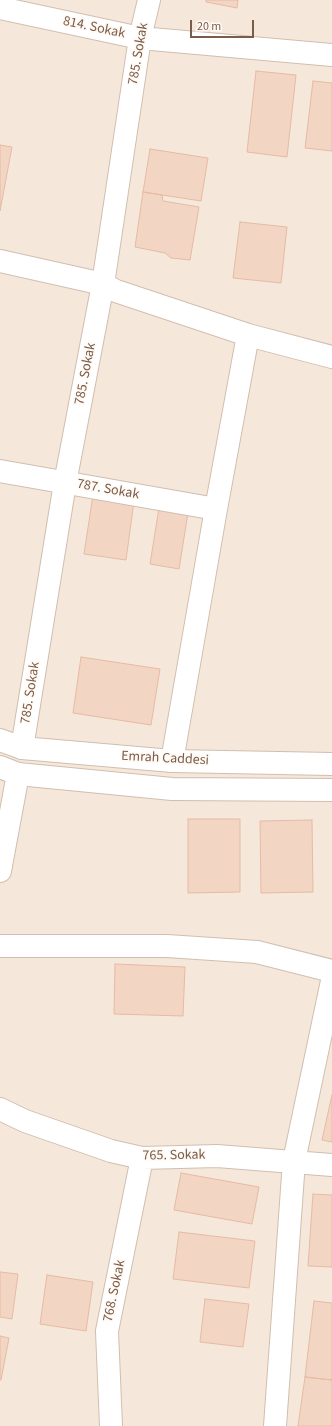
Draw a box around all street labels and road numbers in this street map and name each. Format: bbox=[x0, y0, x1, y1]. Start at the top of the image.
street label: 814. Sokak bbox=[61, 13, 127, 43]
street label: 785. Sokak bbox=[125, 22, 153, 86]
street label: 785. Sokak bbox=[72, 341, 100, 407]
street label: 787. Sokak bbox=[76, 476, 140, 504]
street label: 785. Sokak bbox=[18, 661, 44, 725]
street label: Emrah Caddesi bbox=[121, 748, 209, 770]
street label: 765. Sokak bbox=[142, 1147, 206, 1165]
street label: 768. Sokak bbox=[100, 1258, 130, 1324]

